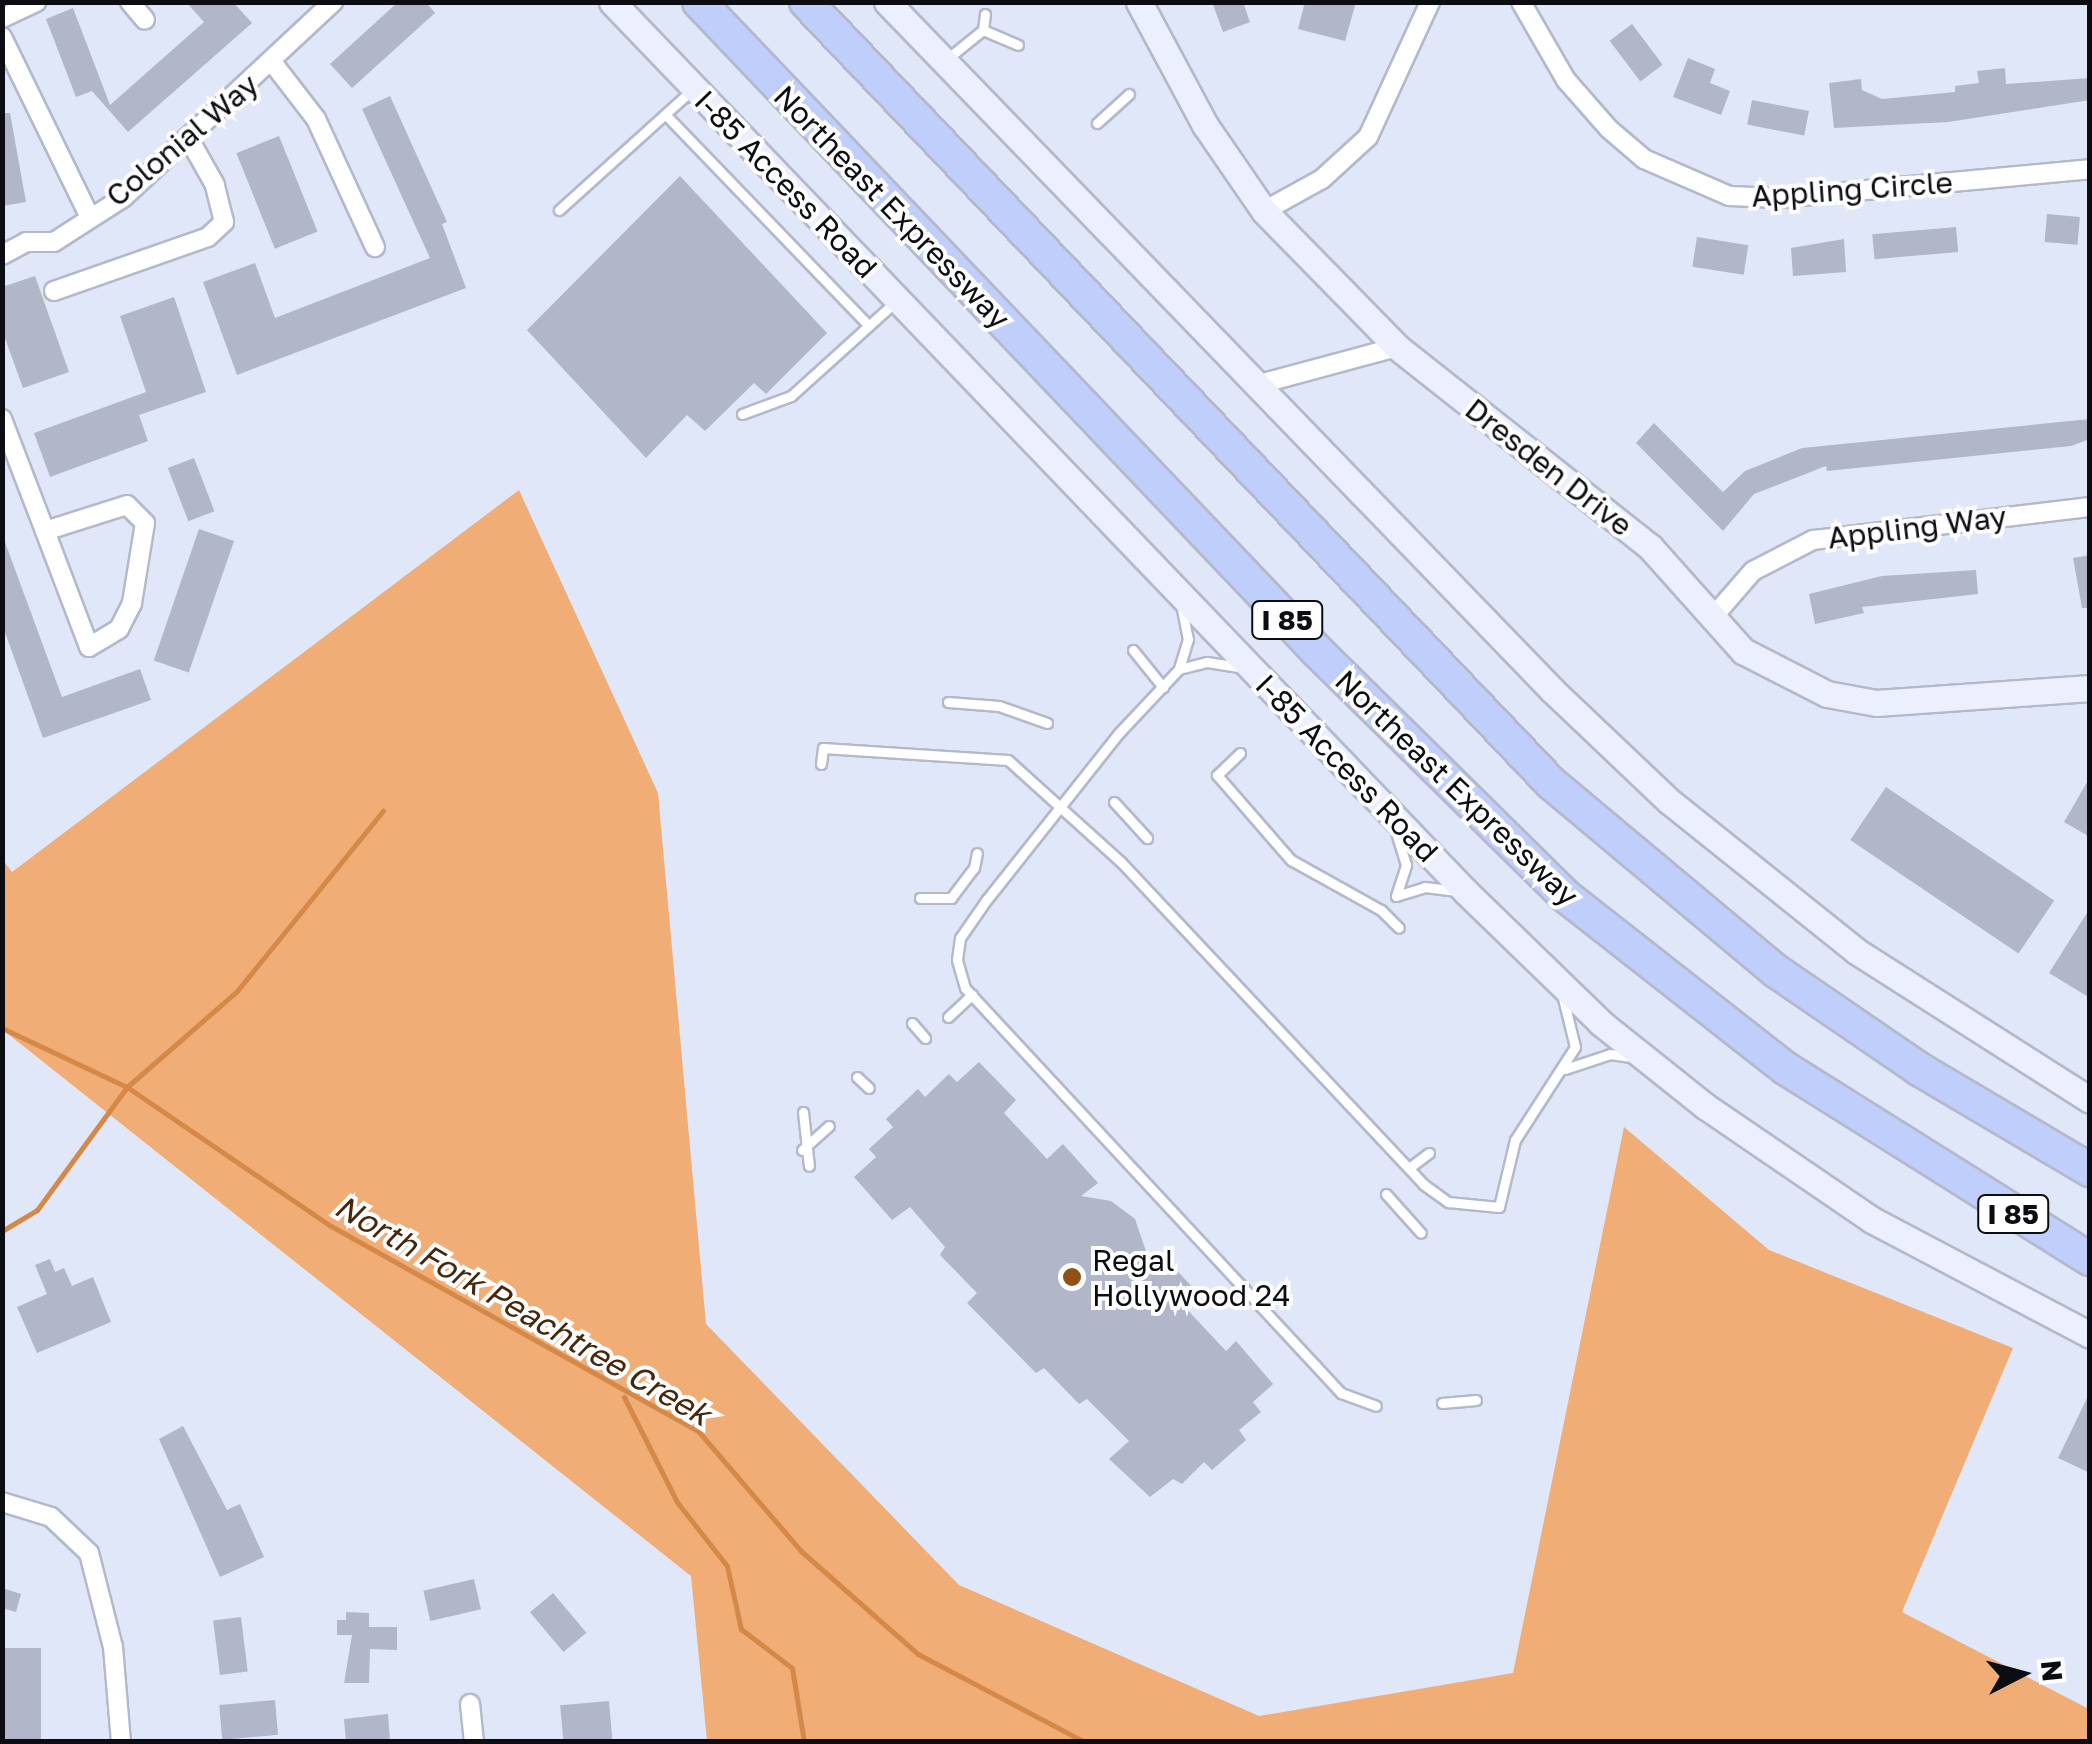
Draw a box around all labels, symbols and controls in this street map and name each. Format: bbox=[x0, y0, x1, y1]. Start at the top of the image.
street label: Colonial Way bbox=[99, 66, 265, 214]
street label: Northeast Expressway bbox=[767, 78, 1017, 336]
street label: I-85 Access Road bbox=[687, 83, 885, 285]
street label: Appling Circle bbox=[1750, 164, 1954, 214]
street label: Dresden Drive bbox=[1458, 391, 1640, 543]
street label: Appling Way bbox=[1826, 498, 2008, 556]
road number: I 85 bbox=[1250, 597, 1324, 643]
street label: Northeast Expressway bbox=[1328, 663, 1586, 913]
street label: I-85 Access Road bbox=[1248, 667, 1446, 869]
water label: North Fork Peachtree Creek bbox=[329, 1187, 717, 1433]
road number: I 85 bbox=[1976, 1191, 2050, 1237]
place label: Regal Hollywood 24 bbox=[1092, 1242, 1290, 1312]
marker: Regal Hollywood 24 bbox=[1061, 1266, 1083, 1288]
north arrow bbox=[1972, 1624, 2072, 1724]
text: N bbox=[2035, 1659, 2070, 1683]

